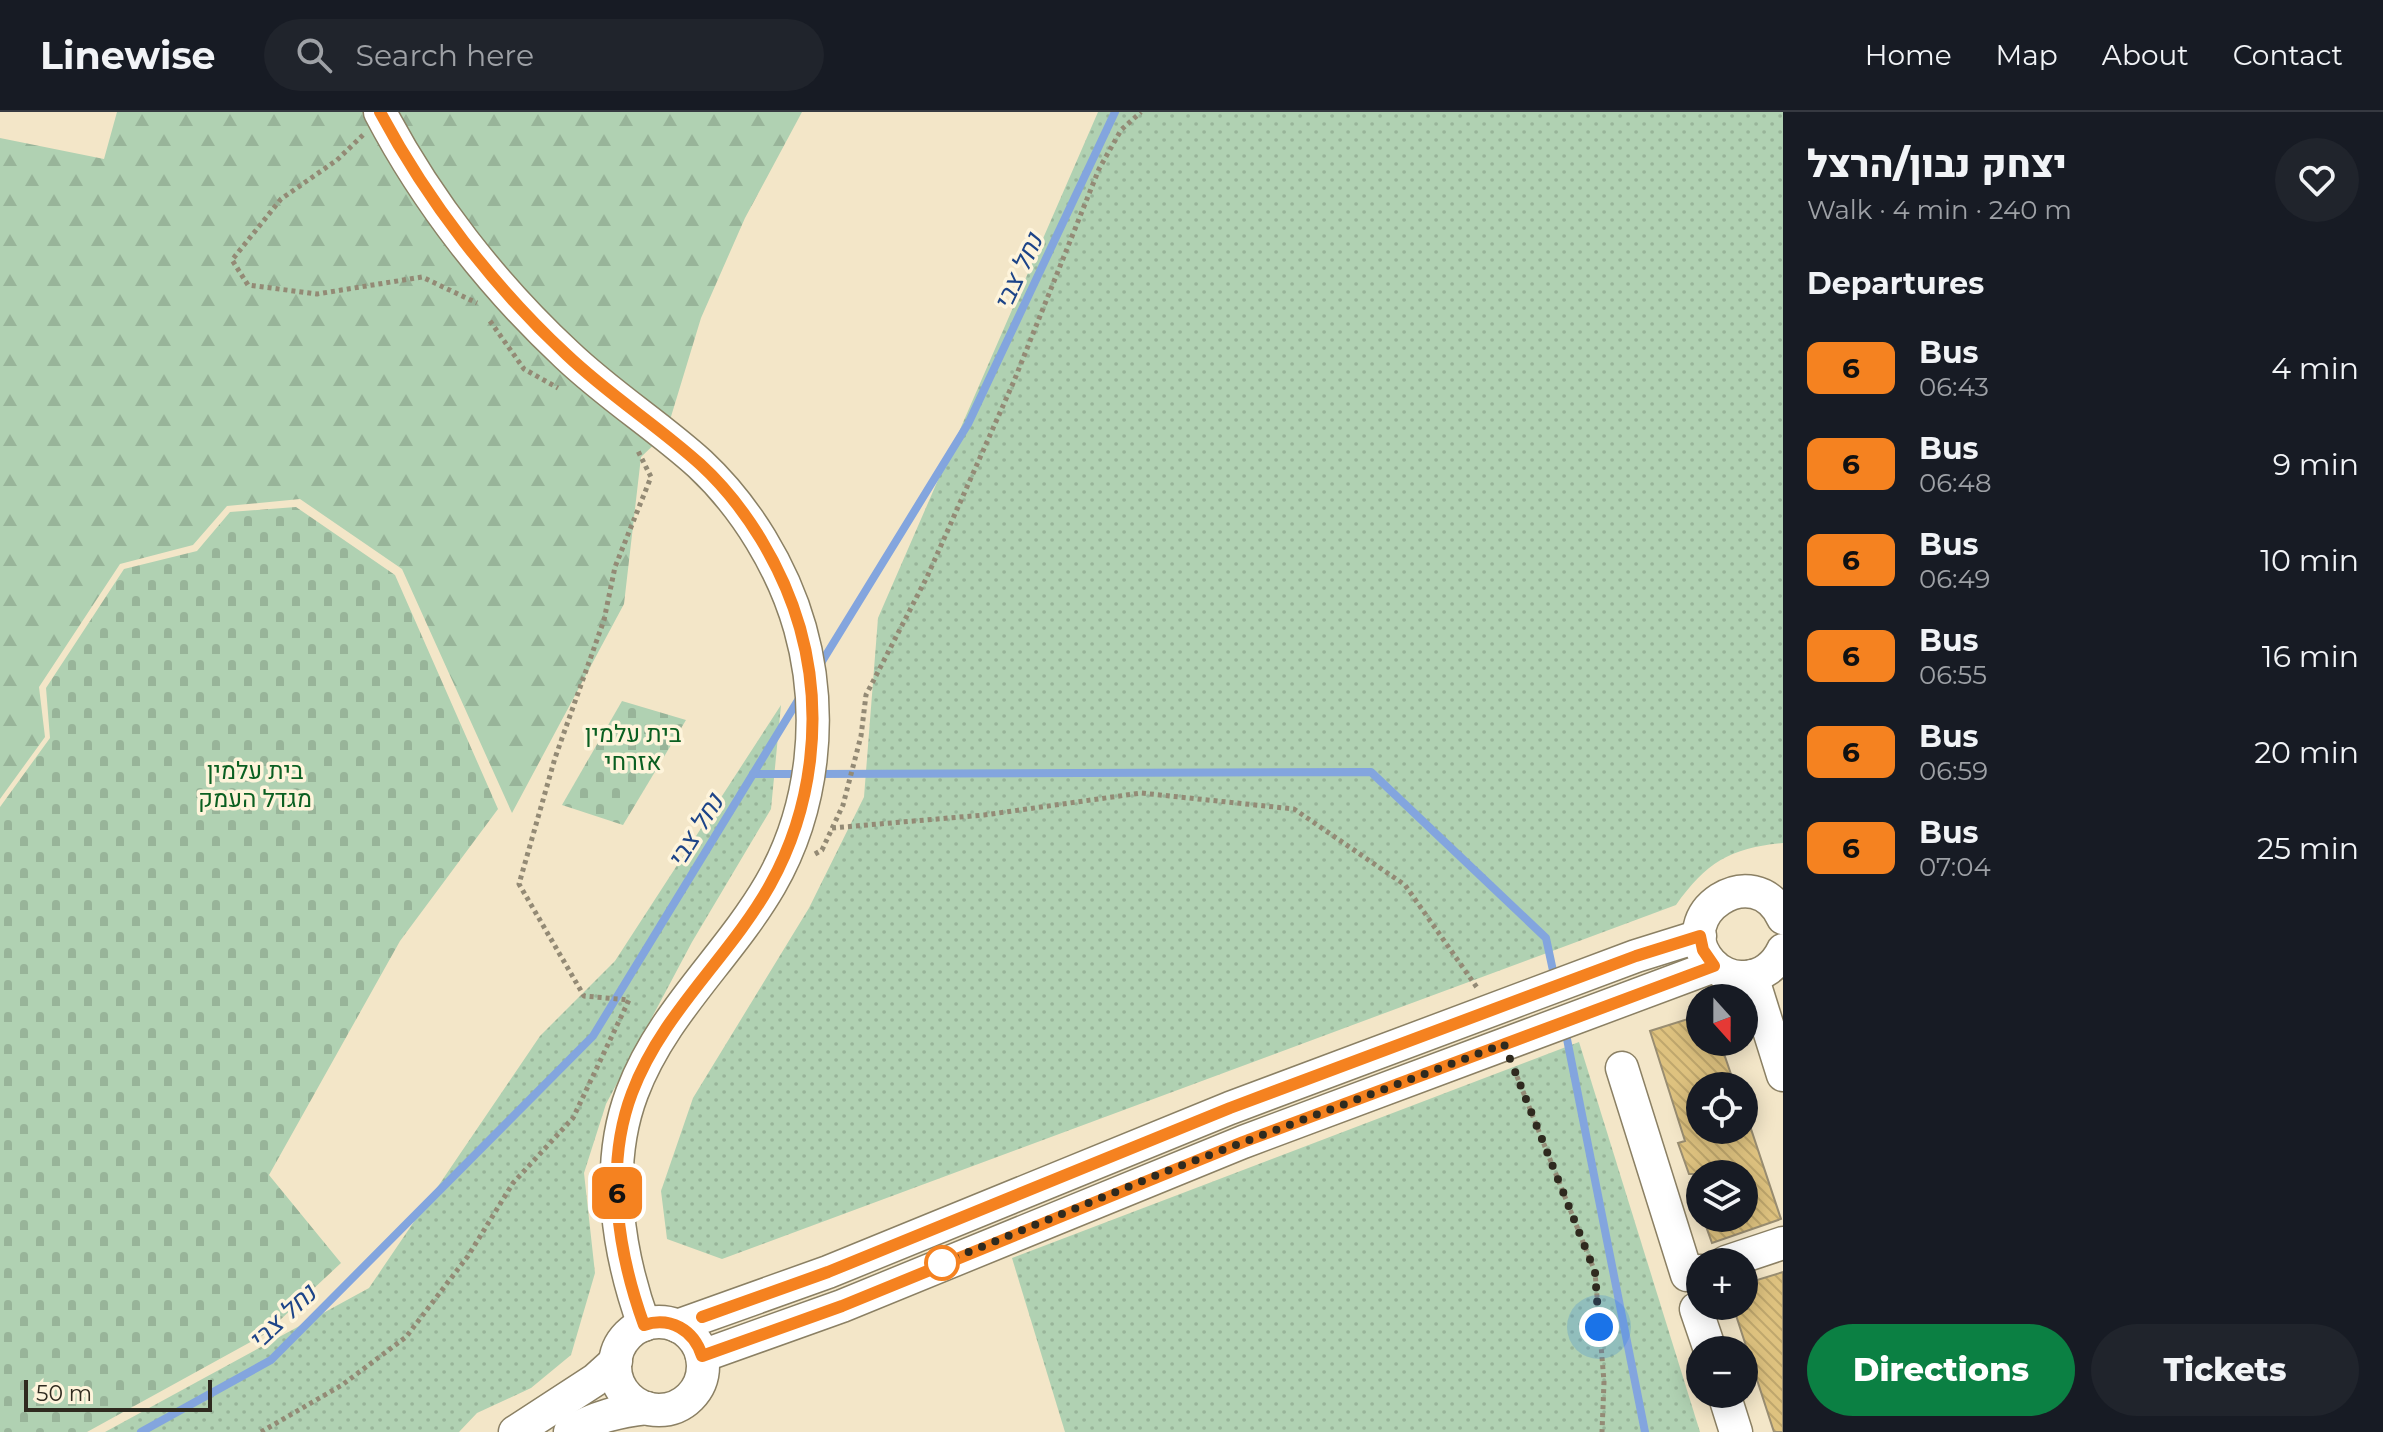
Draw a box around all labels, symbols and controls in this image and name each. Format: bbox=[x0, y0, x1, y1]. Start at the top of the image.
search box bbox=[264, 19, 824, 91]
text: Linewise bbox=[40, 32, 216, 79]
icon: search bbox=[292, 33, 336, 77]
text: Search here bbox=[356, 37, 534, 74]
text: Home bbox=[1865, 38, 1952, 72]
text: Map bbox=[1996, 38, 2058, 72]
text: About bbox=[2102, 38, 2189, 72]
text: Contact bbox=[2233, 38, 2343, 72]
button: heart bbox=[2275, 138, 2359, 222]
text: יצחק נבון/הרצל bbox=[1807, 140, 2067, 187]
text: Walk · 4 min · 240 m bbox=[1807, 194, 2072, 226]
water label: נחל צבי bbox=[986, 227, 1050, 316]
text: Departures bbox=[1807, 265, 1984, 302]
text: Bus bbox=[1919, 334, 1979, 371]
text: 4 min bbox=[2271, 350, 2359, 387]
text: 6 bbox=[1842, 351, 1860, 385]
text: 06:43 bbox=[1919, 371, 1989, 403]
text: Bus bbox=[1919, 430, 1979, 467]
text: 9 min bbox=[2273, 446, 2359, 483]
text: 6 bbox=[1842, 447, 1860, 481]
text: 06:48 bbox=[1919, 467, 1992, 499]
text: Bus bbox=[1919, 526, 1979, 563]
text: 10 min bbox=[2260, 542, 2359, 579]
text: 6 bbox=[1842, 543, 1860, 577]
text: 06:49 bbox=[1919, 563, 1990, 595]
text: Bus bbox=[1919, 622, 1979, 659]
text: 16 min bbox=[2262, 638, 2359, 675]
text: 6 bbox=[1842, 639, 1860, 673]
text: 06:55 bbox=[1919, 659, 1987, 691]
text: Bus bbox=[1919, 718, 1979, 755]
park label: בית עלמין אזרחי bbox=[585, 719, 682, 776]
text: 20 min bbox=[2254, 734, 2359, 771]
text: 6 bbox=[1842, 735, 1860, 769]
text: 06:59 bbox=[1919, 755, 1988, 787]
park label: בית עלמין מגדל העמק bbox=[198, 756, 312, 813]
water label: נחל צבי bbox=[660, 787, 731, 874]
text: Bus bbox=[1919, 814, 1979, 851]
text: 25 min bbox=[2257, 830, 2359, 867]
text: 6 bbox=[1842, 831, 1860, 865]
text: 07:04 bbox=[1919, 851, 1991, 883]
north arrow bbox=[1686, 984, 1758, 1056]
map controls bbox=[1686, 984, 1758, 1408]
button: locate bbox=[1686, 1072, 1758, 1144]
button: layers bbox=[1686, 1160, 1758, 1232]
line badge: 6 bbox=[591, 1167, 643, 1219]
text: 6 bbox=[608, 1176, 626, 1210]
unlabelled marker bbox=[925, 1246, 959, 1280]
button: + bbox=[1686, 1248, 1758, 1320]
water label: נחל צבי bbox=[241, 1277, 324, 1356]
your location bbox=[1579, 1307, 1619, 1347]
button: Directions bbox=[1807, 1324, 2075, 1416]
button: Tickets bbox=[2091, 1324, 2359, 1416]
button: − bbox=[1686, 1336, 1758, 1408]
scale bar bbox=[24, 1376, 212, 1412]
text: 50 m bbox=[36, 1380, 92, 1407]

